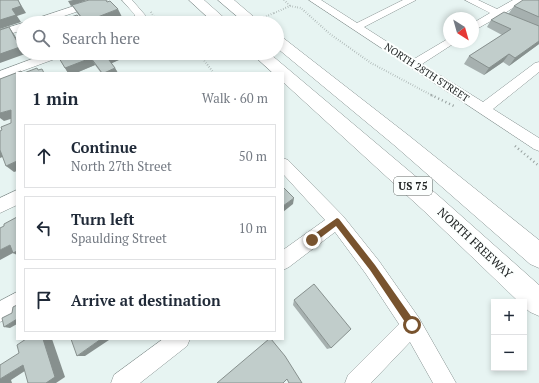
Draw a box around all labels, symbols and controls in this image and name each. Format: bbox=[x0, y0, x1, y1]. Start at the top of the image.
north arrow bbox=[443, 12, 479, 48]
search box bbox=[16, 16, 284, 60]
icon: search bbox=[30, 27, 52, 49]
text: Search here bbox=[62, 28, 140, 48]
street label: NORTH 28TH STREET bbox=[382, 40, 472, 105]
text: 1 min bbox=[32, 87, 79, 110]
text: Walk · 60 m bbox=[202, 89, 268, 107]
text: Continue bbox=[71, 137, 137, 157]
icon: ahead bbox=[33, 145, 55, 167]
text: 50 m bbox=[239, 147, 267, 165]
text: North 27th Street bbox=[71, 157, 172, 175]
road number: US 75 bbox=[394, 177, 432, 195]
street label: NORTH FREEWAY bbox=[435, 204, 516, 281]
text: Turn left bbox=[71, 209, 135, 229]
icon: left bbox=[33, 217, 55, 239]
text: 10 m bbox=[239, 219, 267, 237]
text: Spaulding Street bbox=[71, 229, 167, 247]
route end bbox=[303, 231, 321, 249]
icon: arrive bbox=[33, 289, 55, 311]
text: Arrive at destination bbox=[71, 290, 221, 310]
map controls bbox=[491, 299, 527, 371]
button: + bbox=[491, 299, 527, 335]
route start bbox=[403, 316, 421, 334]
button: − bbox=[491, 335, 527, 371]

